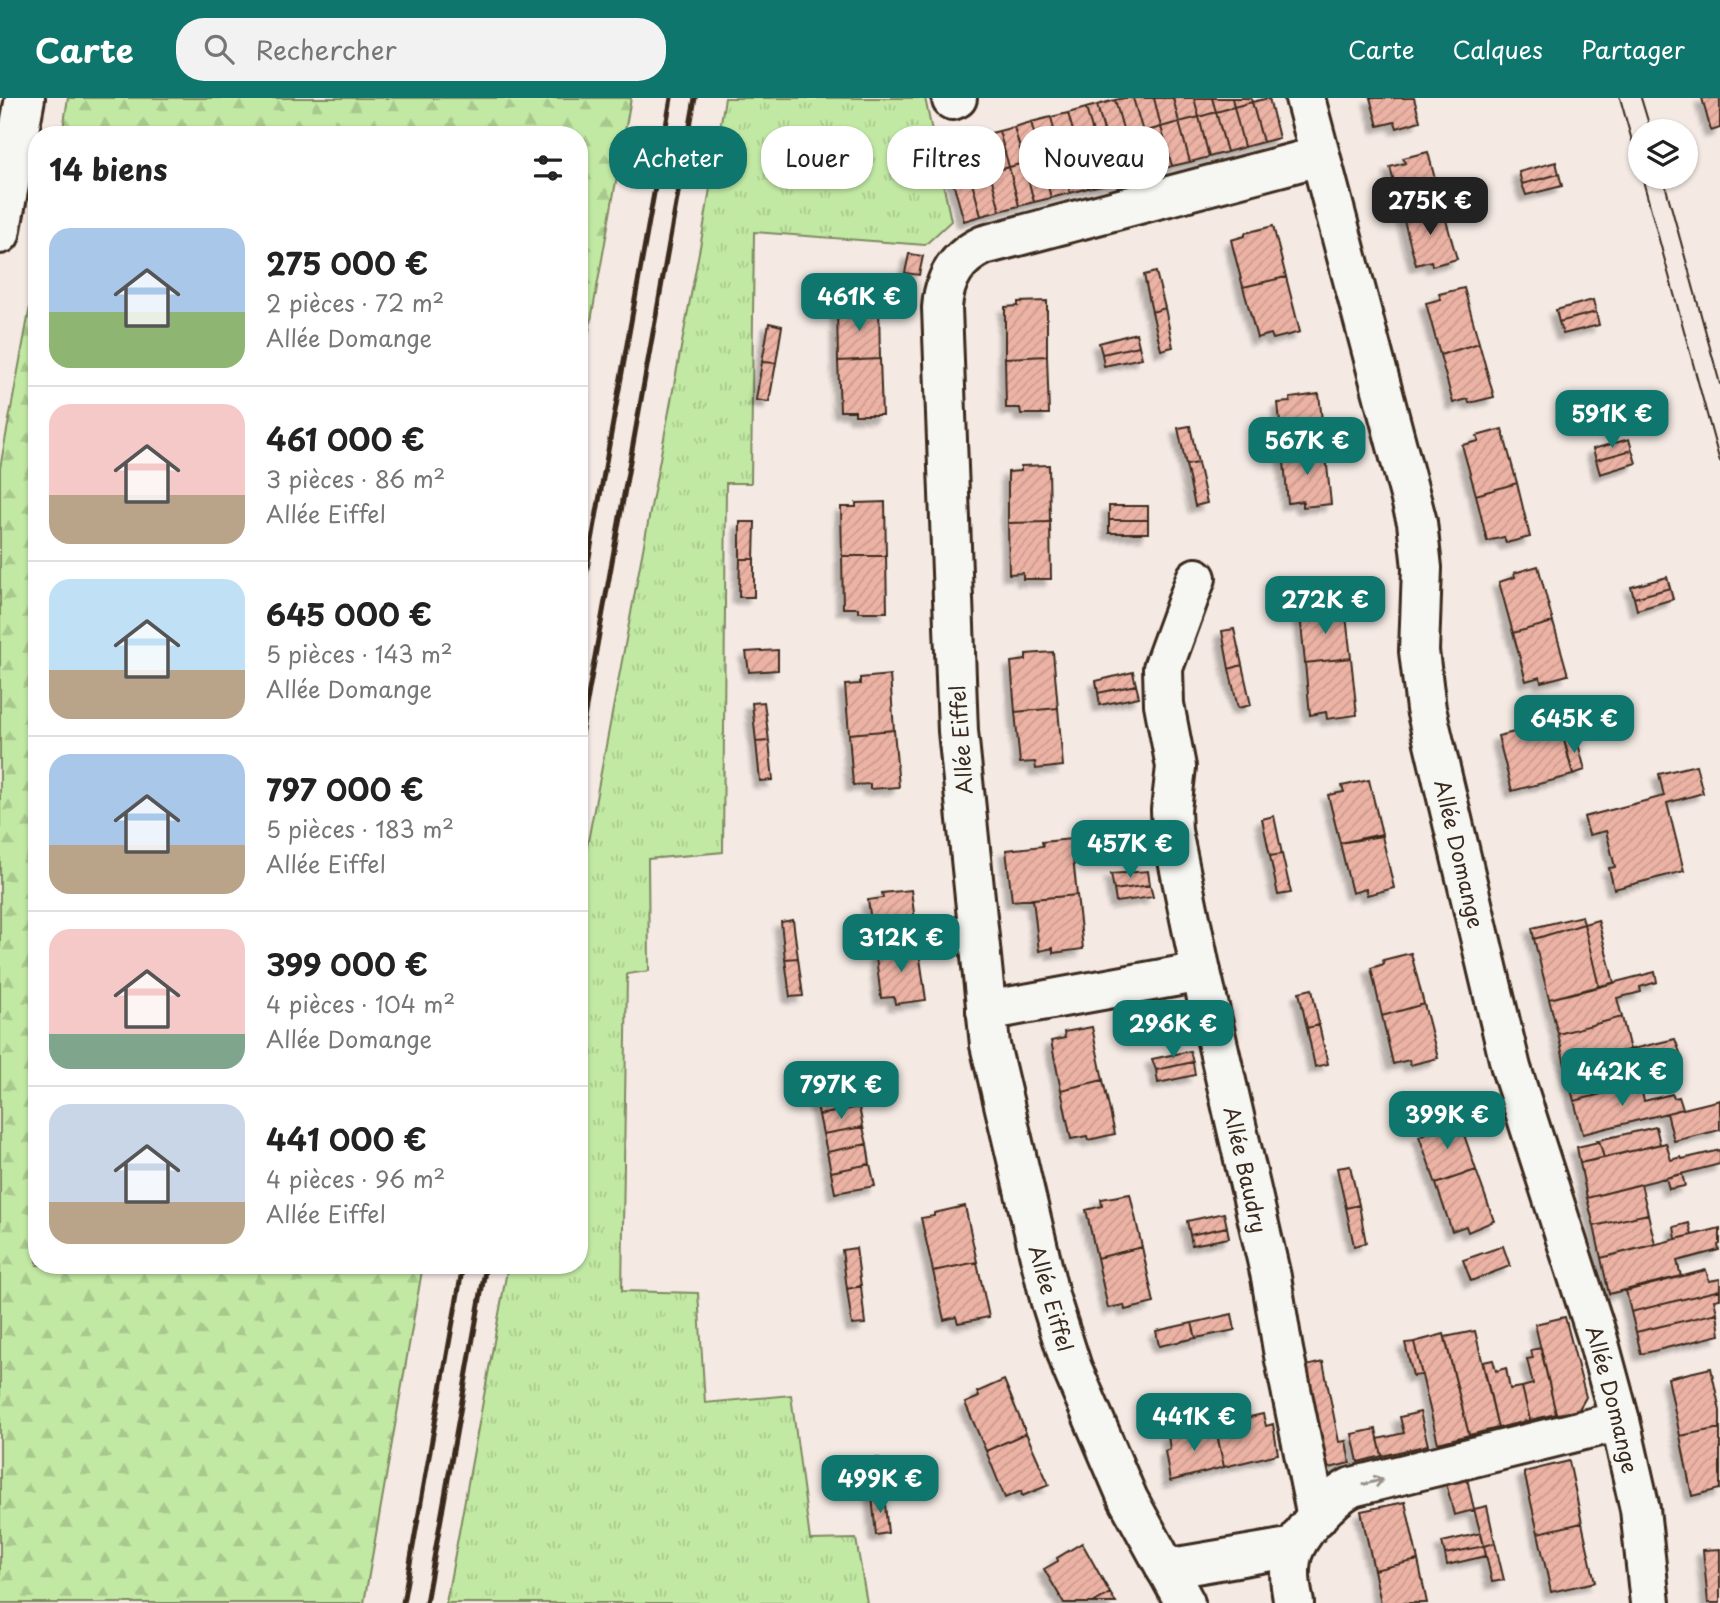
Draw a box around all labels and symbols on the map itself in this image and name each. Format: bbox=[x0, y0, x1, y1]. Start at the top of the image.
pin: 275K € bbox=[1373, 178, 1487, 237]
pin: 461K € bbox=[802, 274, 916, 333]
pin: 591K € bbox=[1555, 390, 1669, 450]
pin: 567K € bbox=[1250, 418, 1364, 477]
pin: 272K € bbox=[1268, 576, 1382, 636]
street label: Allée Eiffel bbox=[940, 684, 980, 796]
pin: 645K € bbox=[1517, 696, 1631, 755]
street label: Allée Domange bbox=[1427, 776, 1493, 931]
pin: 457K € bbox=[1073, 820, 1187, 880]
pin: 312K € bbox=[844, 914, 958, 974]
pin: 296K € bbox=[1116, 1000, 1230, 1060]
pin: 442K € bbox=[1565, 1048, 1679, 1108]
pin: 797K € bbox=[784, 1062, 898, 1121]
pin: 399K € bbox=[1390, 1091, 1504, 1151]
street label: Allée Baudry bbox=[1216, 1103, 1276, 1236]
street label: Allée Eiffel bbox=[1022, 1241, 1082, 1355]
street label: Allée Domange bbox=[1579, 1321, 1647, 1476]
pin: 441K € bbox=[1137, 1394, 1251, 1453]
pin: 499K € bbox=[823, 1456, 937, 1515]
one-way arrow bbox=[1361, 1475, 1384, 1488]

